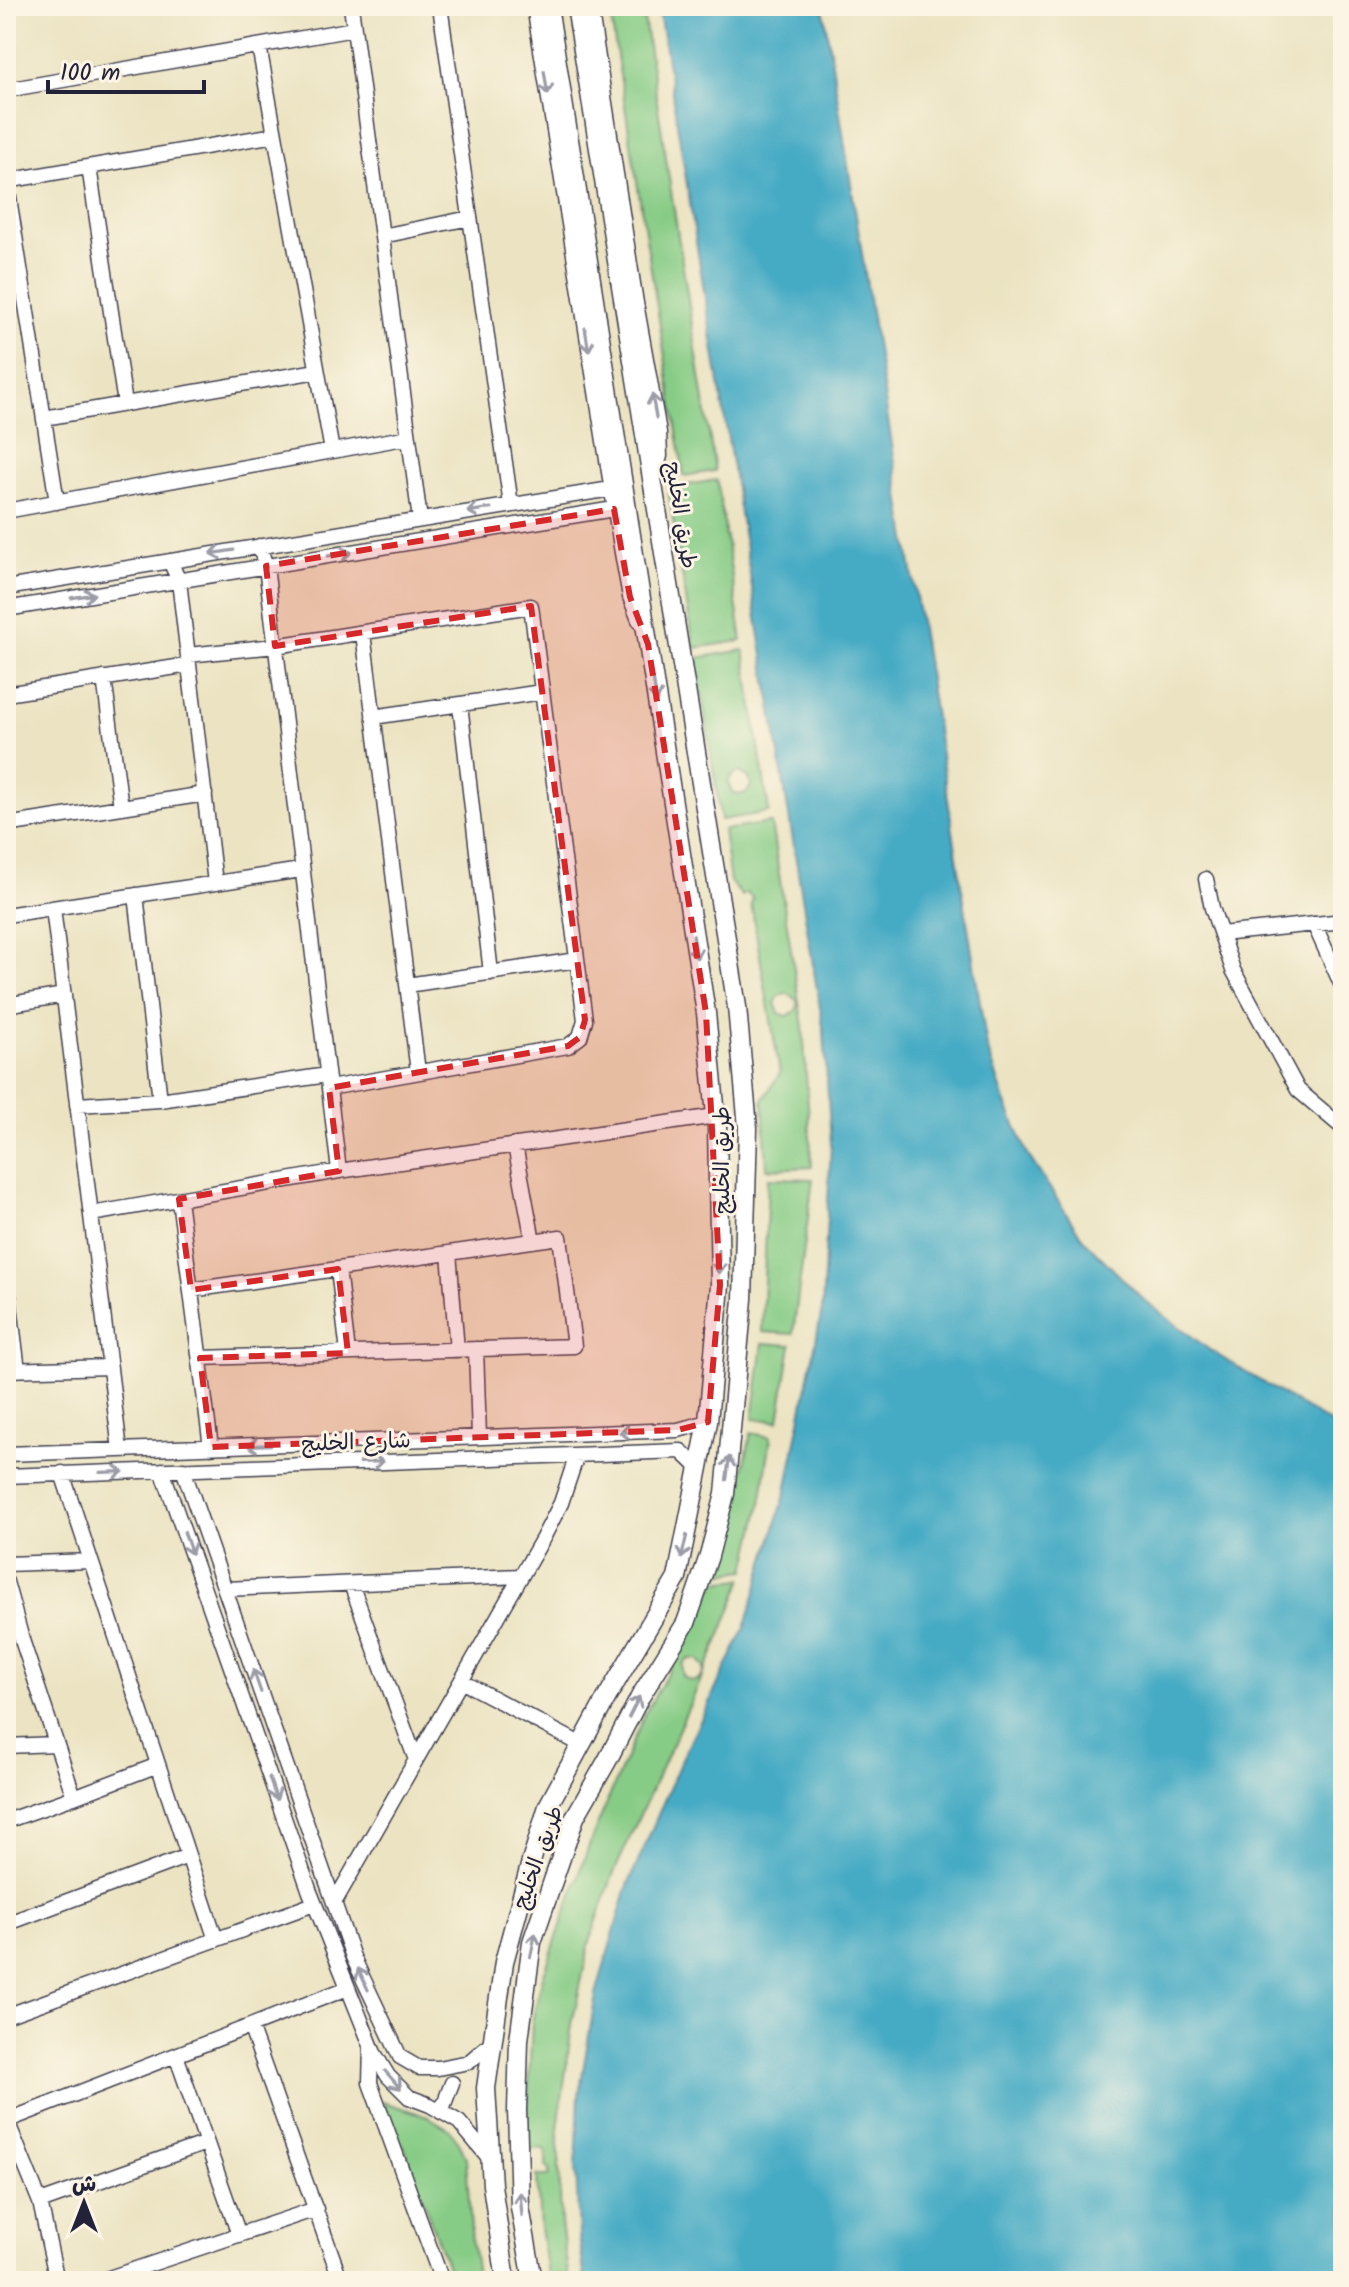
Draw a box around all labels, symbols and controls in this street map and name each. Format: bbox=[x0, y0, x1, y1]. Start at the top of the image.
scale bar bbox=[48, 44, 204, 94]
text: 100 m bbox=[60, 54, 120, 93]
one-way arrow bbox=[540, 70, 555, 95]
one-way arrow bbox=[580, 327, 595, 352]
one-way arrow bbox=[646, 394, 661, 419]
street label: طريق الخليج bbox=[654, 459, 705, 572]
one-way arrow bbox=[467, 504, 492, 519]
one-way arrow bbox=[210, 546, 235, 561]
one-way arrow bbox=[326, 546, 352, 561]
one-way arrow bbox=[70, 588, 95, 603]
one-way arrow bbox=[648, 677, 663, 702]
one-way arrow bbox=[689, 934, 704, 959]
street label: طريق الخليج bbox=[706, 1106, 741, 1214]
one-way arrow bbox=[712, 1248, 727, 1275]
street label: شارع الخليج bbox=[301, 1424, 411, 1463]
one-way arrow bbox=[618, 1425, 645, 1440]
one-way arrow bbox=[246, 1438, 273, 1453]
one-way arrow bbox=[358, 1454, 385, 1469]
one-way arrow bbox=[721, 1456, 736, 1481]
one-way arrow bbox=[98, 1464, 125, 1479]
one-way arrow bbox=[181, 1530, 196, 1555]
one-way arrow bbox=[676, 1533, 691, 1559]
one-way arrow bbox=[249, 1669, 263, 1694]
one-way arrow bbox=[627, 1696, 643, 1720]
one-way arrow bbox=[267, 1776, 282, 1801]
street label: طريق الخليج bbox=[504, 1801, 574, 1915]
one-way arrow bbox=[526, 1933, 541, 1959]
one-way arrow bbox=[355, 1967, 370, 1991]
one-way arrow bbox=[384, 2069, 402, 2089]
north arrow bbox=[44, 2163, 124, 2243]
text: ش bbox=[72, 2168, 96, 2203]
one-way arrow bbox=[513, 2191, 528, 2218]

